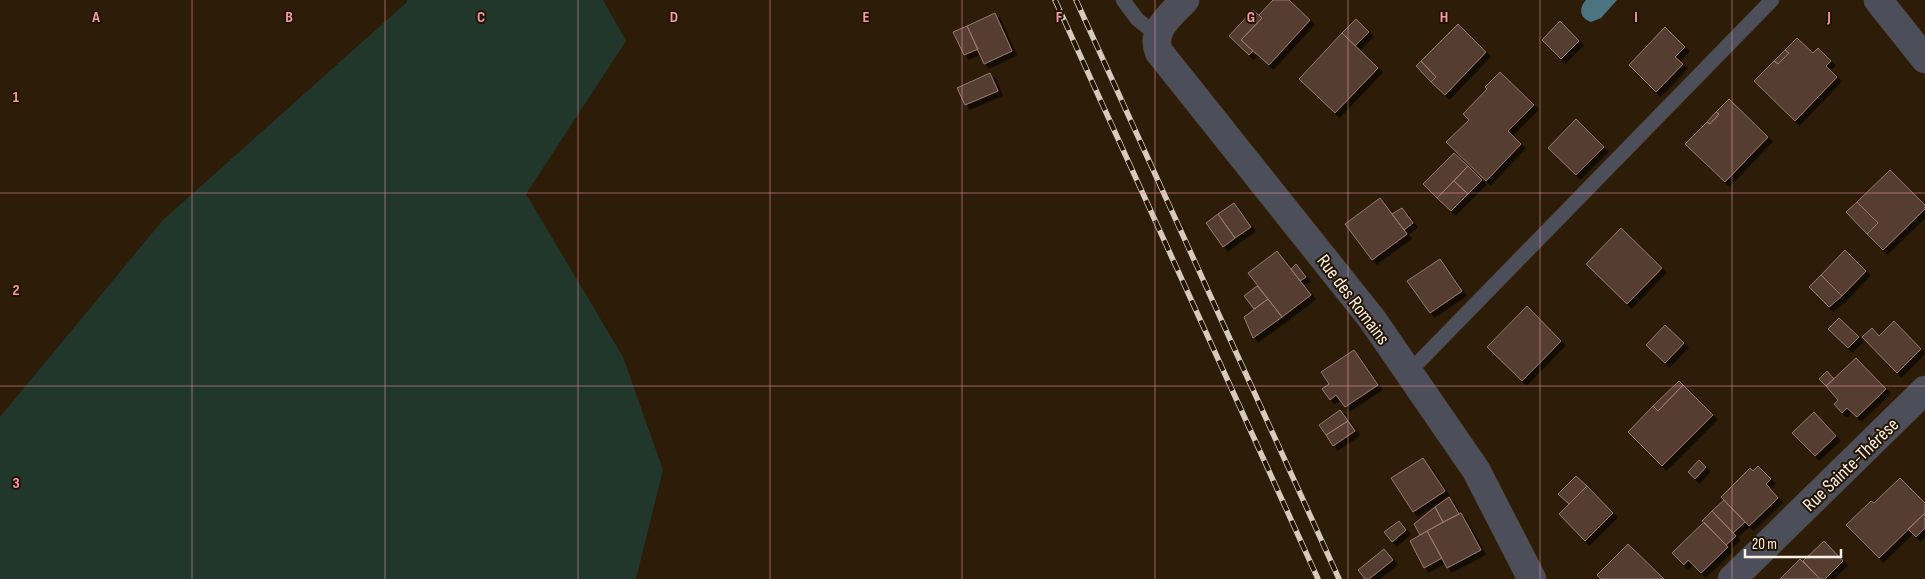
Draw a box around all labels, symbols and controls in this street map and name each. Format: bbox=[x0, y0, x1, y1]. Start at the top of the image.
text: A bbox=[91, 8, 100, 27]
text: B bbox=[285, 8, 293, 27]
text: C bbox=[477, 8, 485, 27]
text: D bbox=[670, 8, 678, 27]
text: E bbox=[863, 8, 870, 27]
text: F bbox=[1056, 8, 1063, 27]
text: G bbox=[1247, 8, 1255, 27]
text: H bbox=[1440, 8, 1448, 27]
text: I bbox=[1634, 8, 1638, 27]
text: J bbox=[1826, 8, 1831, 27]
text: 1 bbox=[13, 88, 20, 107]
street label: Rue des Romains bbox=[1311, 250, 1394, 350]
text: 2 bbox=[12, 281, 20, 300]
street label: Rue Sainte-Thérèse bbox=[1798, 414, 1904, 517]
text: 3 bbox=[12, 474, 20, 493]
scale bar bbox=[1745, 526, 1841, 558]
text: 20 m bbox=[1752, 535, 1777, 554]

